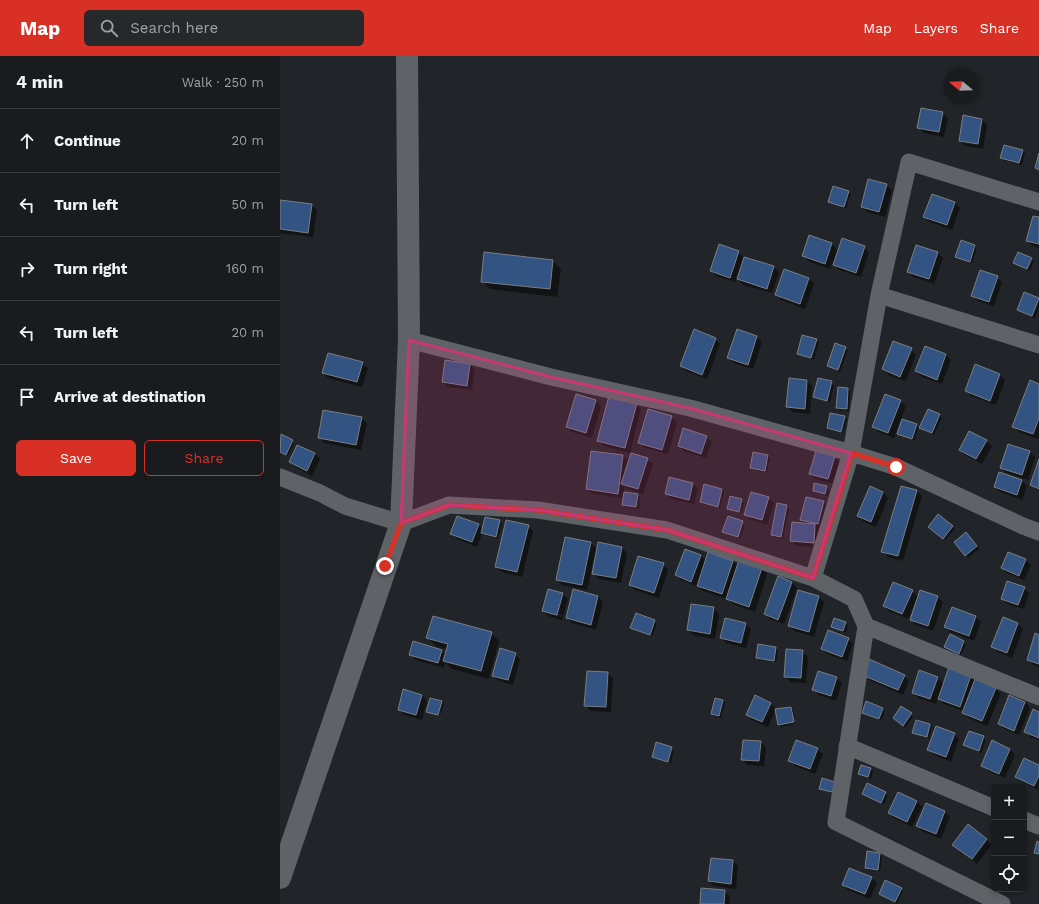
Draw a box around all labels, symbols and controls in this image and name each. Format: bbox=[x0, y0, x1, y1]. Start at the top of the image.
search box bbox=[84, 10, 364, 46]
text: Map bbox=[20, 17, 60, 40]
icon: search bbox=[98, 17, 120, 39]
text: Search here bbox=[130, 19, 218, 37]
text: Map bbox=[863, 20, 892, 36]
text: Layers bbox=[914, 20, 958, 36]
text: Share bbox=[980, 20, 1019, 36]
north arrow bbox=[943, 68, 979, 104]
text: 4 min bbox=[16, 72, 63, 92]
text: Walk · 250 m bbox=[182, 75, 264, 90]
icon: ahead bbox=[16, 130, 38, 152]
text: Continue bbox=[54, 132, 121, 150]
text: 20 m bbox=[232, 133, 264, 148]
icon: left bbox=[16, 194, 38, 216]
text: Turn left bbox=[54, 196, 118, 214]
text: 50 m bbox=[232, 197, 264, 212]
icon: right bbox=[16, 258, 38, 280]
text: Turn right bbox=[54, 260, 127, 278]
text: 160 m bbox=[226, 261, 264, 276]
icon: left bbox=[16, 322, 38, 344]
text: Turn left bbox=[54, 324, 118, 342]
text: 20 m bbox=[232, 325, 264, 340]
icon: arrive bbox=[16, 386, 38, 408]
text: Arrive at destination bbox=[54, 388, 206, 406]
button: Save bbox=[16, 440, 136, 476]
button: Share bbox=[144, 440, 264, 476]
route start bbox=[887, 458, 905, 476]
route end bbox=[376, 557, 394, 575]
map controls bbox=[991, 784, 1027, 892]
button: + bbox=[991, 784, 1027, 820]
button: − bbox=[991, 820, 1027, 856]
button: locate bbox=[991, 856, 1027, 892]

